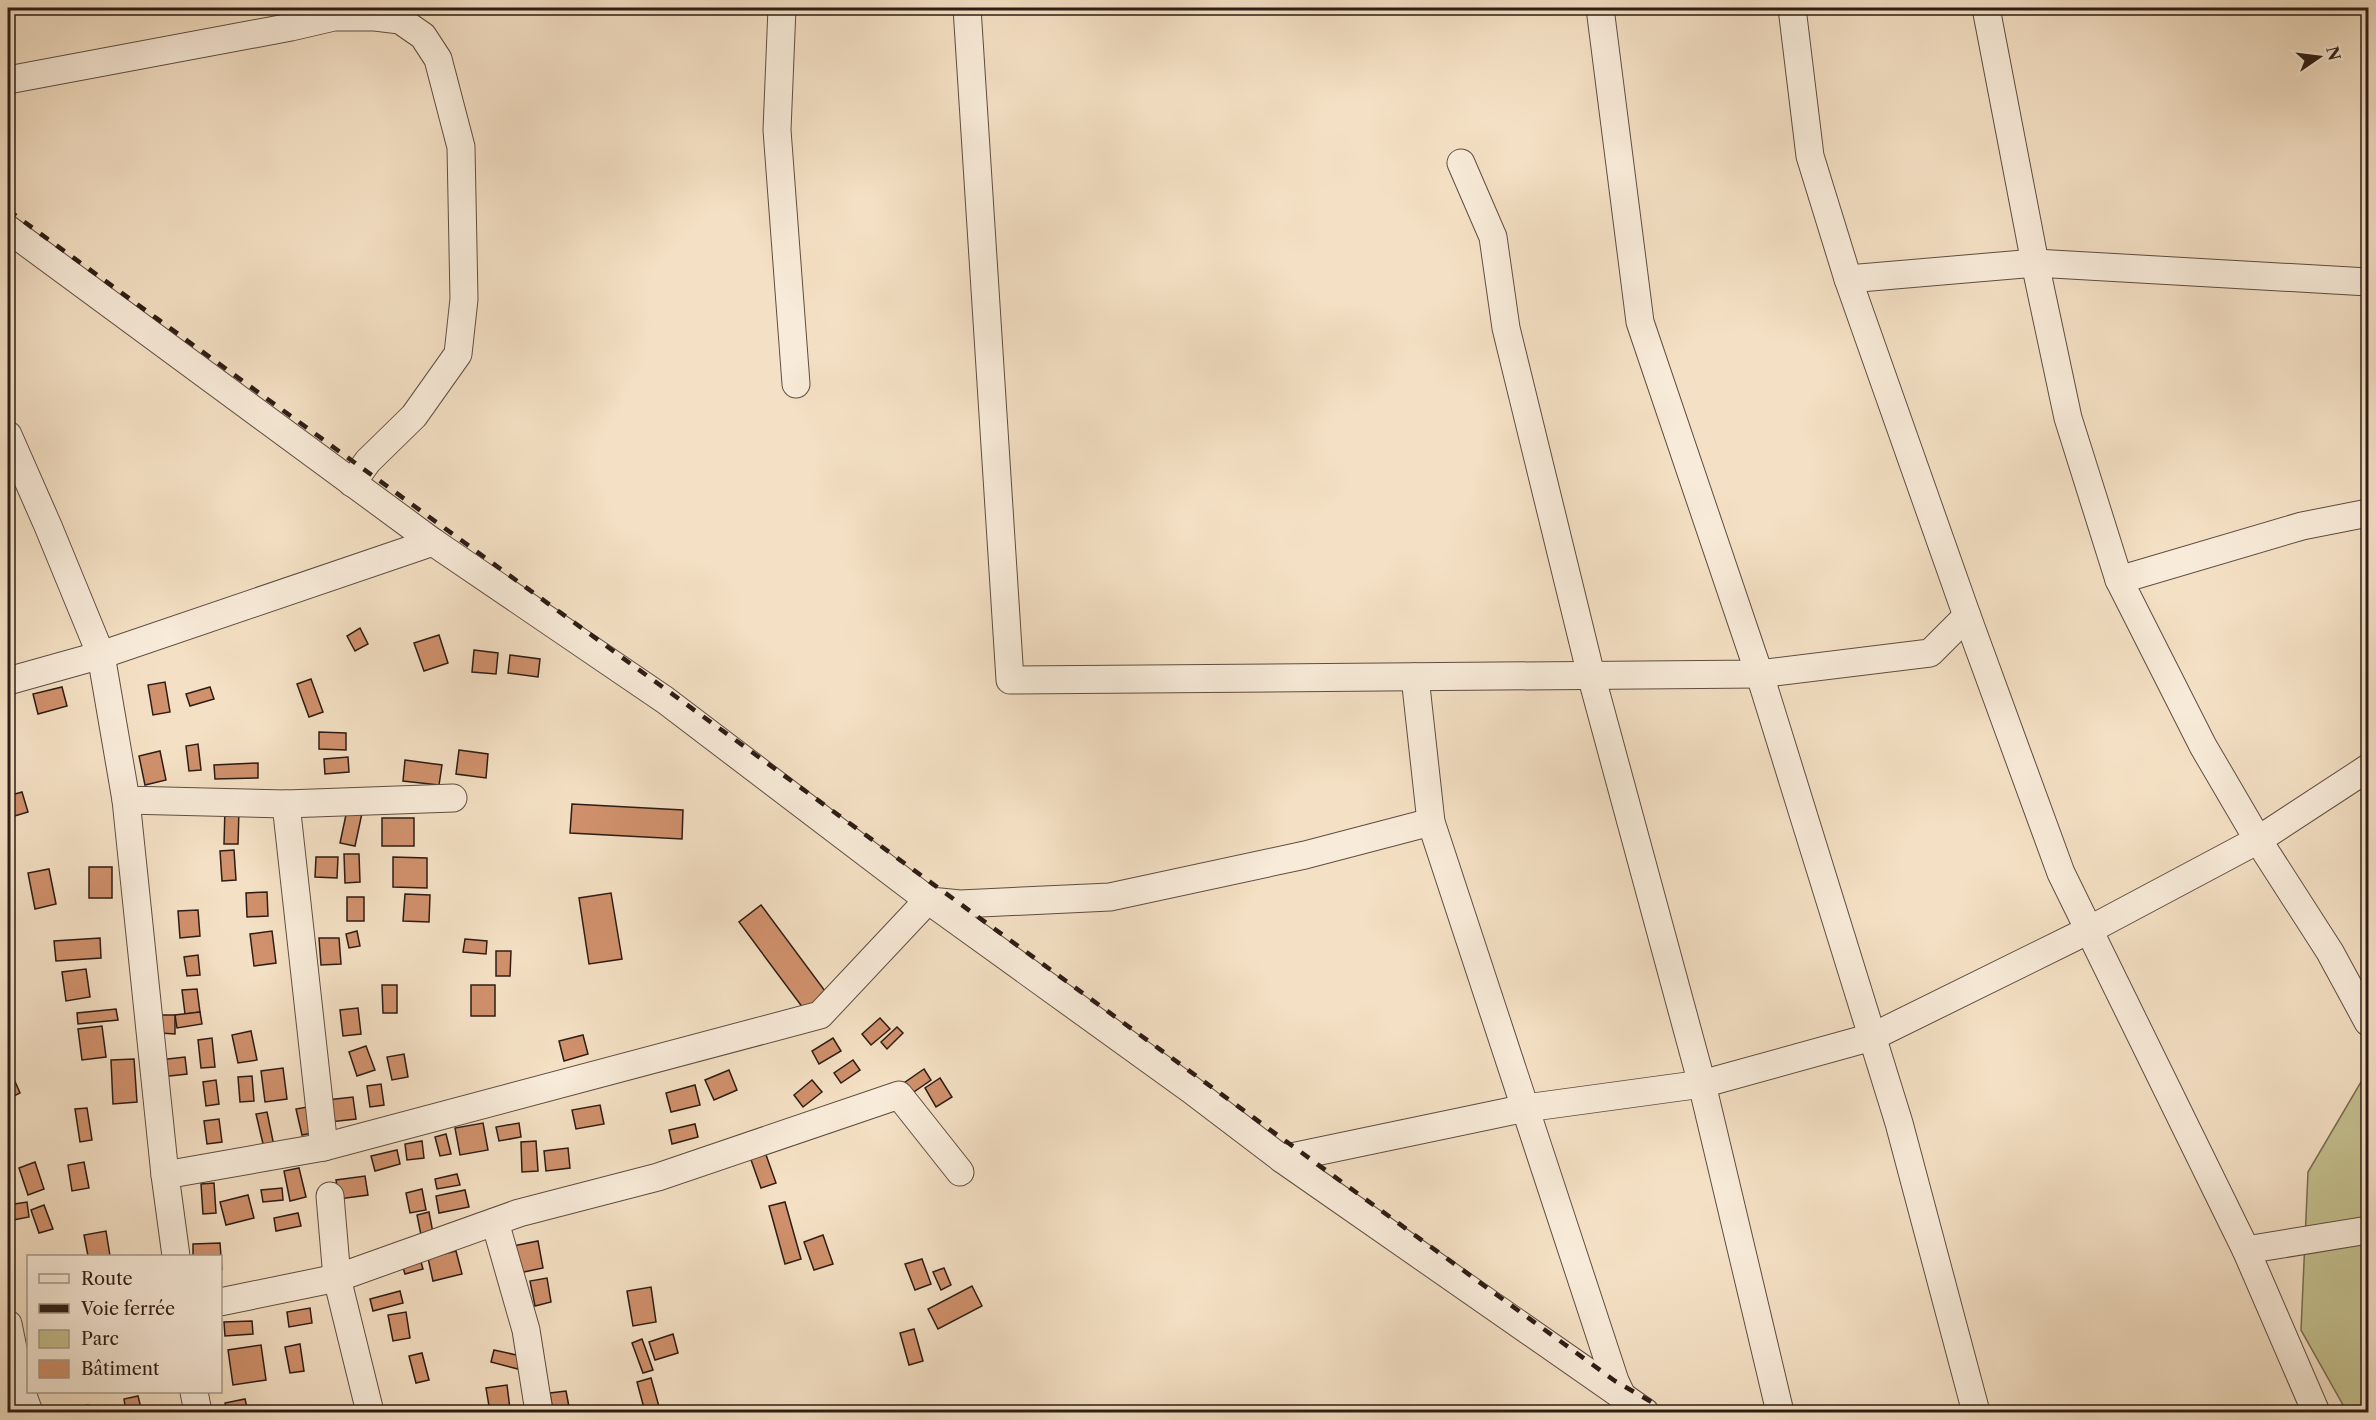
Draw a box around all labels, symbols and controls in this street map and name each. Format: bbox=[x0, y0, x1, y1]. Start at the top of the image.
north arrow bbox=[2289, 27, 2349, 87]
text: N bbox=[2322, 44, 2345, 63]
legend bbox=[27, 1255, 222, 1393]
text: Route bbox=[81, 1268, 133, 1290]
text: Voie ferrée bbox=[80, 1298, 175, 1320]
text: Parc bbox=[81, 1328, 119, 1350]
text: Bâtiment bbox=[81, 1358, 160, 1380]

